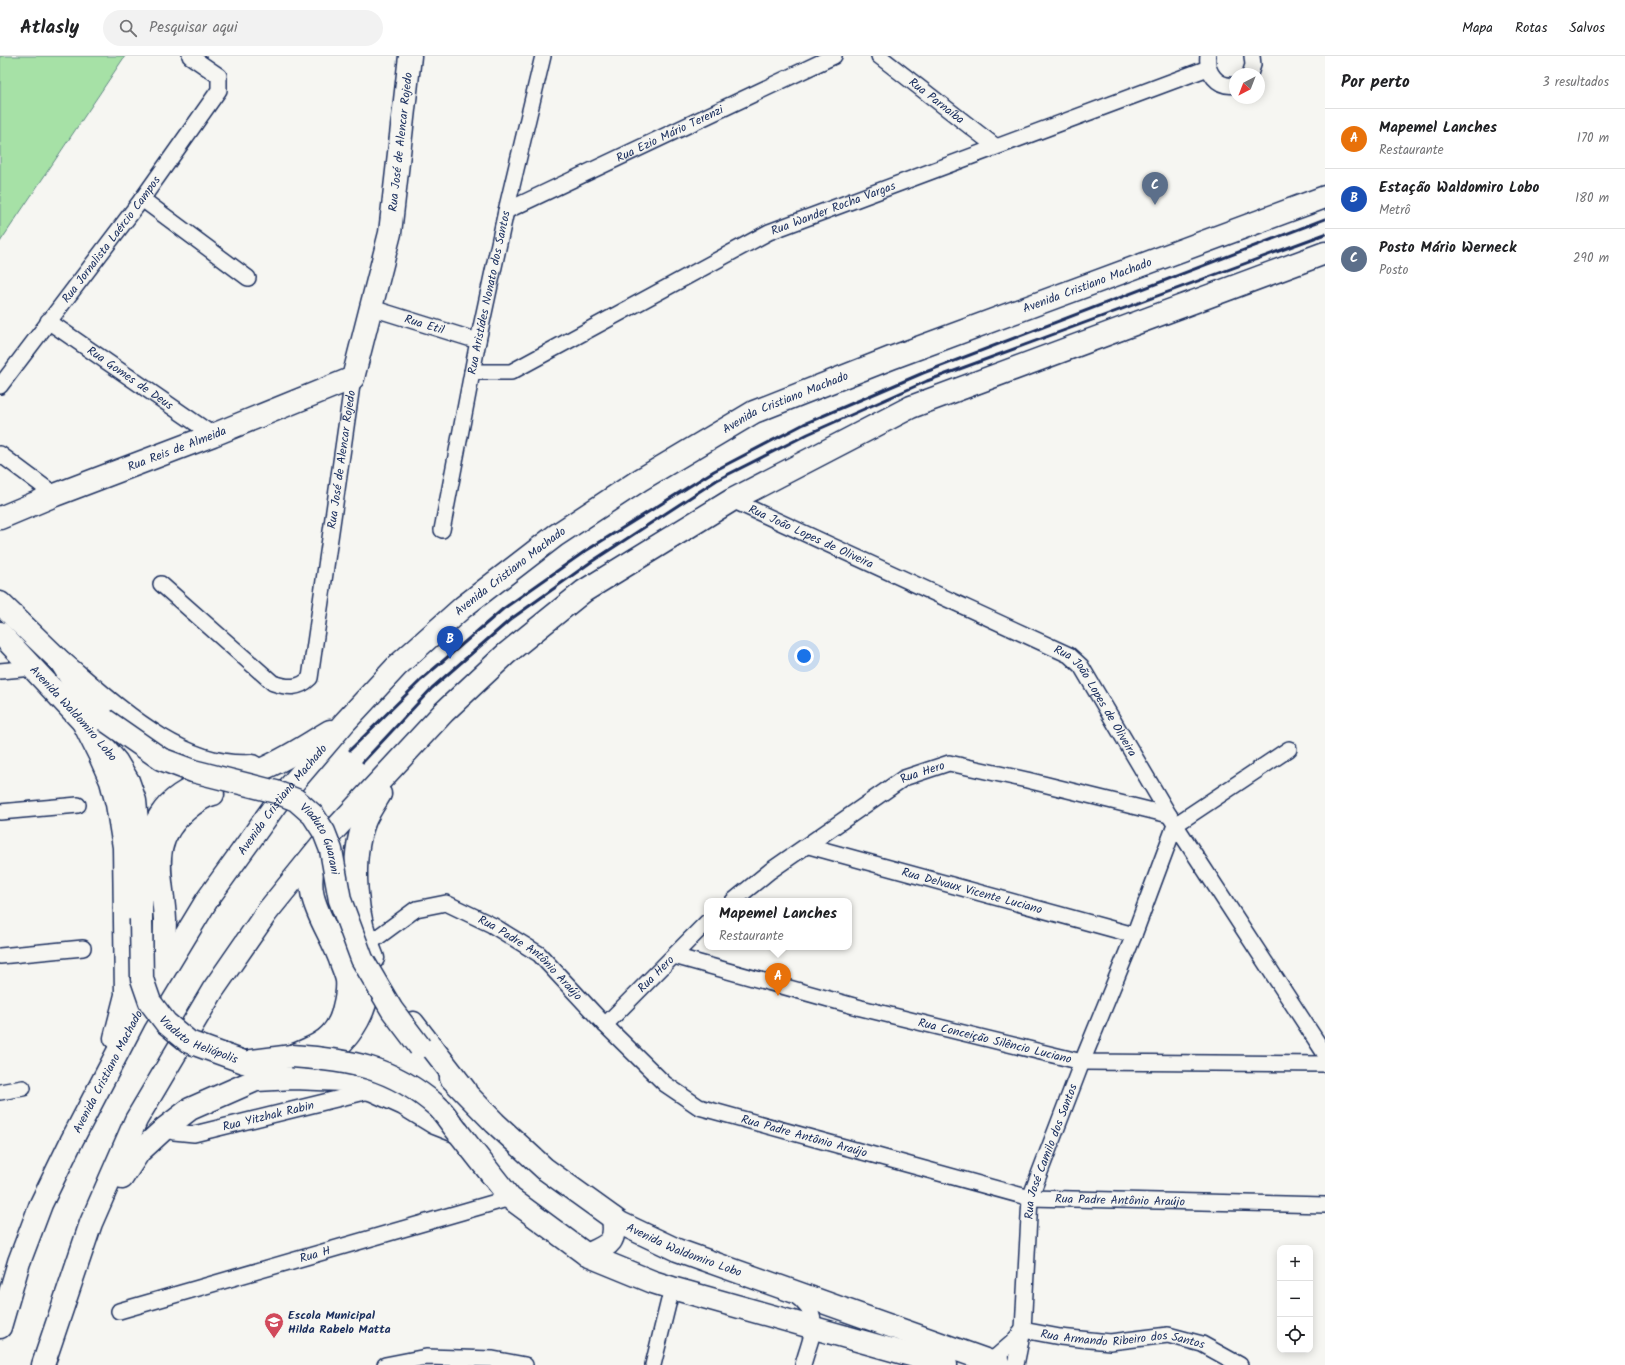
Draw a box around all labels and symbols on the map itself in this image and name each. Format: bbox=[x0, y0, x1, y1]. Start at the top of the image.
north arrow bbox=[1229, 68, 1265, 104]
street label: Rua José de Alencar Rojedo bbox=[383, 71, 418, 213]
street label: Rua Parnaíba bbox=[905, 73, 969, 129]
street label: Rua Ezio Mário Terenzi bbox=[613, 100, 727, 167]
street label: Rua Jornalista Laércio Campos bbox=[57, 172, 165, 307]
pin: C bbox=[1142, 172, 1168, 205]
street label: Rua Wander Rocha Vargas bbox=[768, 176, 898, 240]
street label: Rua Aristídes Nonato dos Santos bbox=[462, 209, 515, 376]
street label: Avenida Cristiano Machado bbox=[1020, 253, 1154, 318]
street label: Rua Etil bbox=[402, 309, 447, 339]
street label: Rua Gomes de Deus bbox=[83, 341, 177, 414]
street label: Avenida Cristiano Machado bbox=[718, 366, 851, 438]
street label: Rua José de Alencar Rojedo bbox=[322, 389, 361, 530]
street label: Rua Reis de Almeida bbox=[125, 421, 229, 476]
street label: Rua João Lopes de Oliveira bbox=[745, 499, 877, 573]
street label: Avenida Cristiano Machado bbox=[450, 522, 570, 620]
pin: B bbox=[437, 626, 463, 659]
street label: Rua João Lopes de Oliveira bbox=[1051, 640, 1142, 760]
your location bbox=[794, 646, 814, 666]
street label: Avenida Waldomiro Lobo bbox=[25, 661, 122, 766]
street label: Avenida Cristiano Machado bbox=[233, 740, 332, 859]
street label: Rua Hero bbox=[895, 756, 947, 788]
street label: Viaduto Guarani bbox=[296, 798, 345, 877]
street label: Rua Delvaux Vicente Luciano bbox=[900, 862, 1044, 919]
street label: Rua Padre Antônio Araújo bbox=[475, 910, 587, 1005]
street label: Rua Hero bbox=[633, 951, 679, 997]
pin: A bbox=[765, 963, 791, 996]
street label: Avenida Cristiano Machado bbox=[68, 1006, 148, 1136]
street label: Viaduto Heliópolis bbox=[154, 1012, 241, 1069]
street label: Rua Conceição Silêncio Luciano bbox=[916, 1013, 1074, 1069]
street label: Rua José Camilo dos Santos bbox=[1019, 1081, 1082, 1220]
street label: Rua Yitzhak Rabin bbox=[220, 1095, 316, 1136]
street label: Rua Padre Antônio Araújo bbox=[739, 1110, 870, 1162]
street label: Rua Padre Antônio Araújo bbox=[1055, 1189, 1185, 1211]
street label: Avenida Waldomiro Lobo bbox=[623, 1218, 745, 1282]
street label: Rua H bbox=[297, 1241, 333, 1268]
place label: Escola Municipal Hilda Rabelo Matta bbox=[288, 1306, 391, 1339]
school or university icon: Escola Municipal Hilda Rabelo Matta bbox=[263, 1311, 285, 1339]
street label: Rua Armando Ribeiro dos Santos bbox=[1039, 1324, 1207, 1354]

